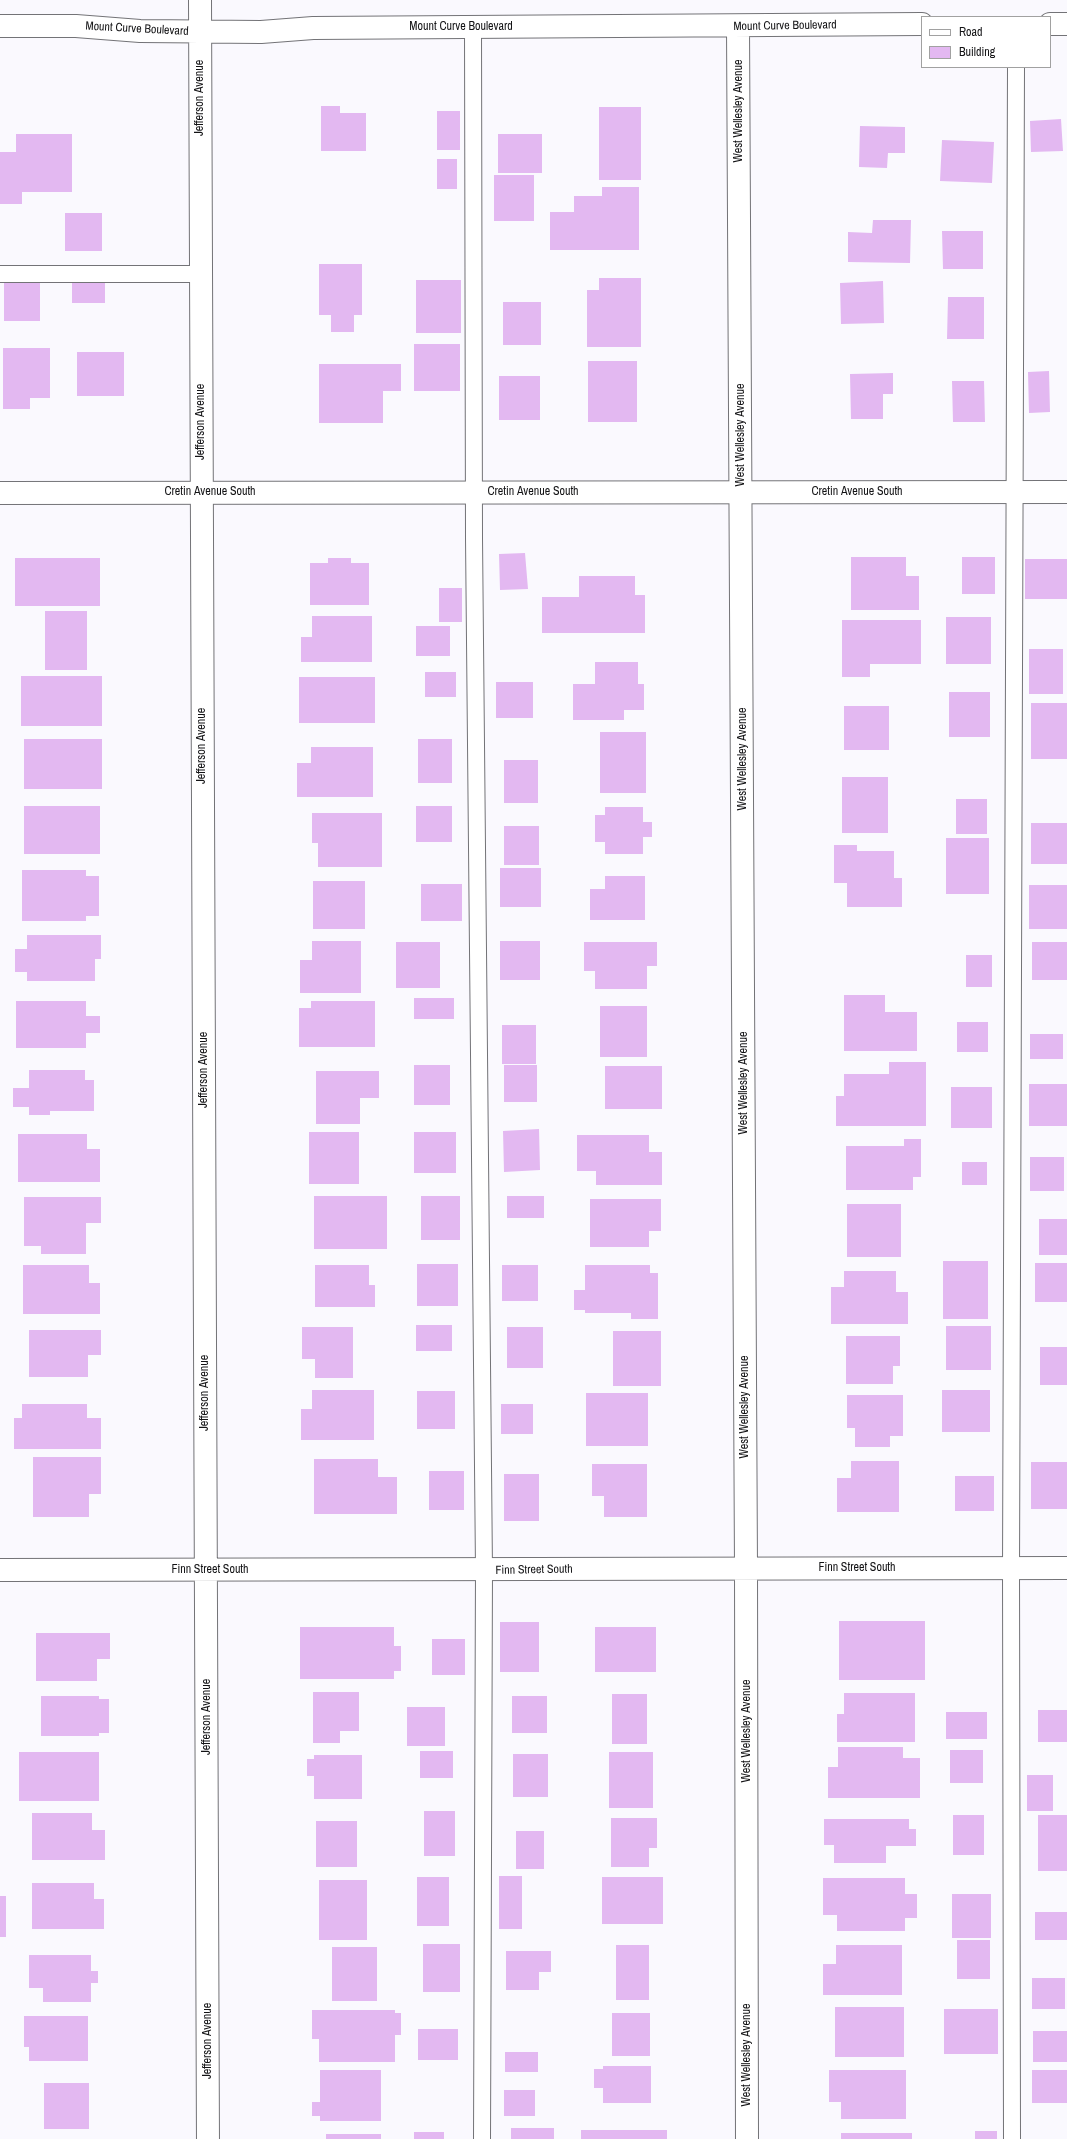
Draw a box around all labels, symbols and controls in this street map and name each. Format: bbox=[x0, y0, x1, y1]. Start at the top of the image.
legend bbox=[921, 16, 1051, 68]
street label: Mount Curve Boulevard bbox=[733, 18, 837, 34]
street label: Mount Curve Boulevard bbox=[85, 19, 189, 39]
street label: Mount Curve Boulevard bbox=[409, 20, 513, 34]
text: Road bbox=[959, 24, 983, 40]
text: Building bbox=[959, 44, 995, 60]
street label: Jefferson Avenue bbox=[193, 60, 207, 136]
street label: West Wellesley Avenue bbox=[732, 60, 746, 162]
street label: Jefferson Avenue bbox=[194, 384, 208, 460]
street label: West Wellesley Avenue bbox=[734, 384, 748, 486]
street label: Cretin Avenue South bbox=[164, 485, 256, 499]
street label: Cretin Avenue South bbox=[487, 485, 579, 499]
street label: Cretin Avenue South bbox=[811, 485, 903, 499]
street label: Jefferson Avenue bbox=[195, 708, 209, 784]
street label: West Wellesley Avenue bbox=[736, 708, 750, 810]
street label: Jefferson Avenue bbox=[197, 1032, 211, 1108]
street label: West Wellesley Avenue bbox=[737, 1032, 751, 1134]
street label: Jefferson Avenue bbox=[198, 1355, 212, 1431]
street label: West Wellesley Avenue bbox=[738, 1356, 752, 1458]
street label: Finn Street South bbox=[818, 1561, 896, 1575]
street label: Finn Street South bbox=[495, 1562, 573, 1578]
street label: Finn Street South bbox=[171, 1563, 249, 1577]
street label: Jefferson Avenue bbox=[200, 1679, 214, 1755]
street label: West Wellesley Avenue bbox=[740, 1680, 754, 1782]
street label: Jefferson Avenue bbox=[201, 2003, 215, 2079]
street label: West Wellesley Avenue bbox=[740, 2004, 754, 2106]

